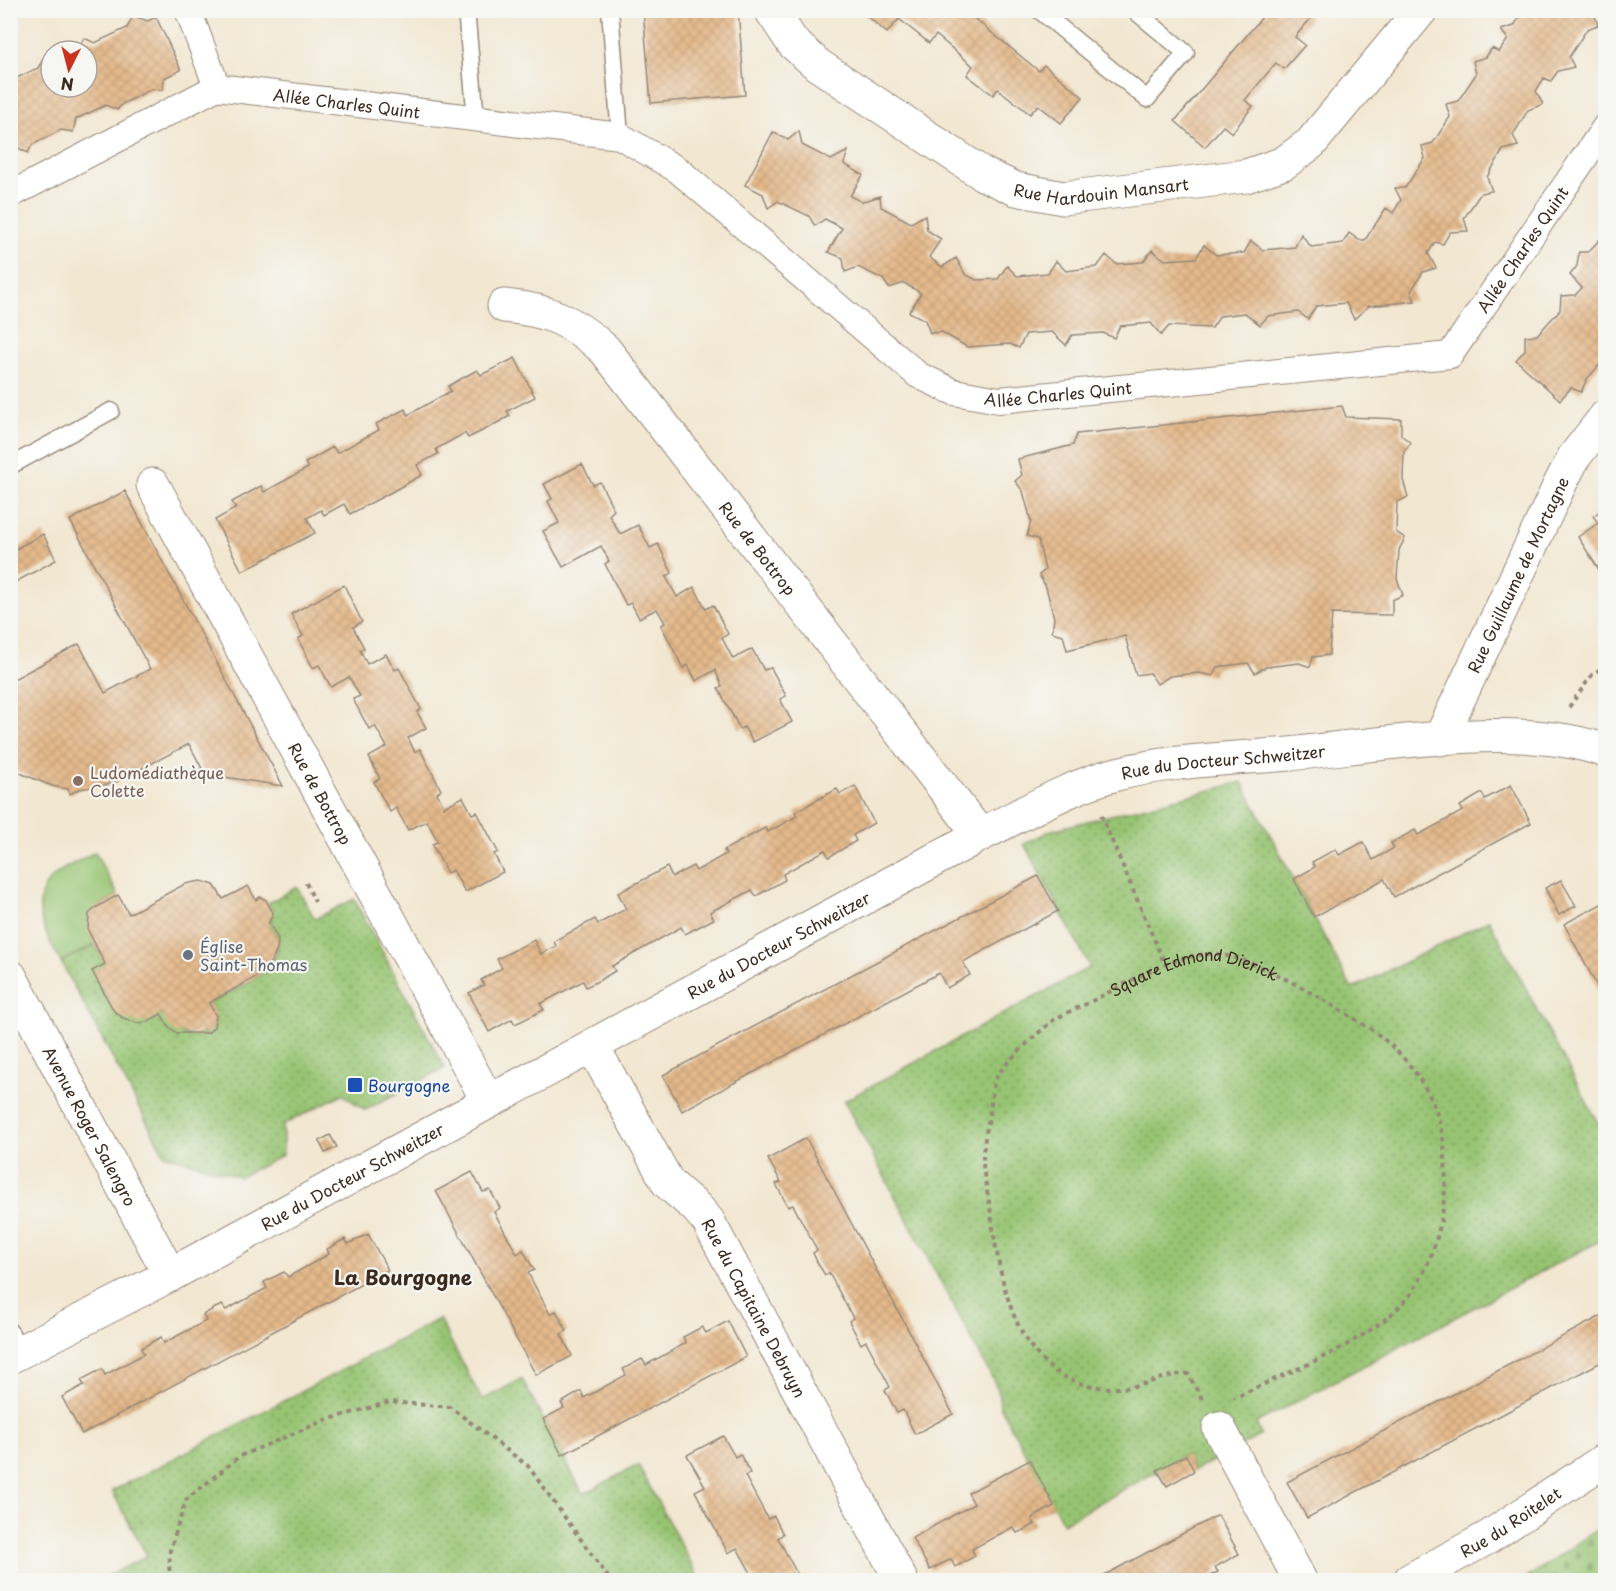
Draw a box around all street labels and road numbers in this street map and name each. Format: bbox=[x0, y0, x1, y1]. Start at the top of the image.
street label: Allée Charles Quint bbox=[272, 82, 422, 124]
street label: Rue Hardouin Mansart bbox=[1012, 171, 1190, 210]
street label: Allée Charles Quint bbox=[1471, 181, 1574, 317]
street label: Allée Charles Quint bbox=[983, 375, 1133, 412]
street label: Rue Guillaume de Mortagne bbox=[1461, 472, 1574, 677]
street label: Rue de Bottrop bbox=[714, 496, 802, 600]
street label: Rue de Bottrop bbox=[283, 738, 358, 849]
street label: Rue du Docteur Schweitzer bbox=[1119, 738, 1327, 785]
street label: Rue du Docteur Schweitzer bbox=[682, 885, 875, 1004]
street label: Square Edmond Dierick bbox=[1105, 942, 1283, 1002]
street label: Avenue Roger Salengro bbox=[38, 1042, 143, 1210]
street label: Rue du Docteur Schweitzer bbox=[256, 1116, 449, 1236]
street label: Rue du Capitaine Debruyn bbox=[697, 1214, 813, 1401]
street label: Rue du Roitelet bbox=[1455, 1480, 1566, 1563]

